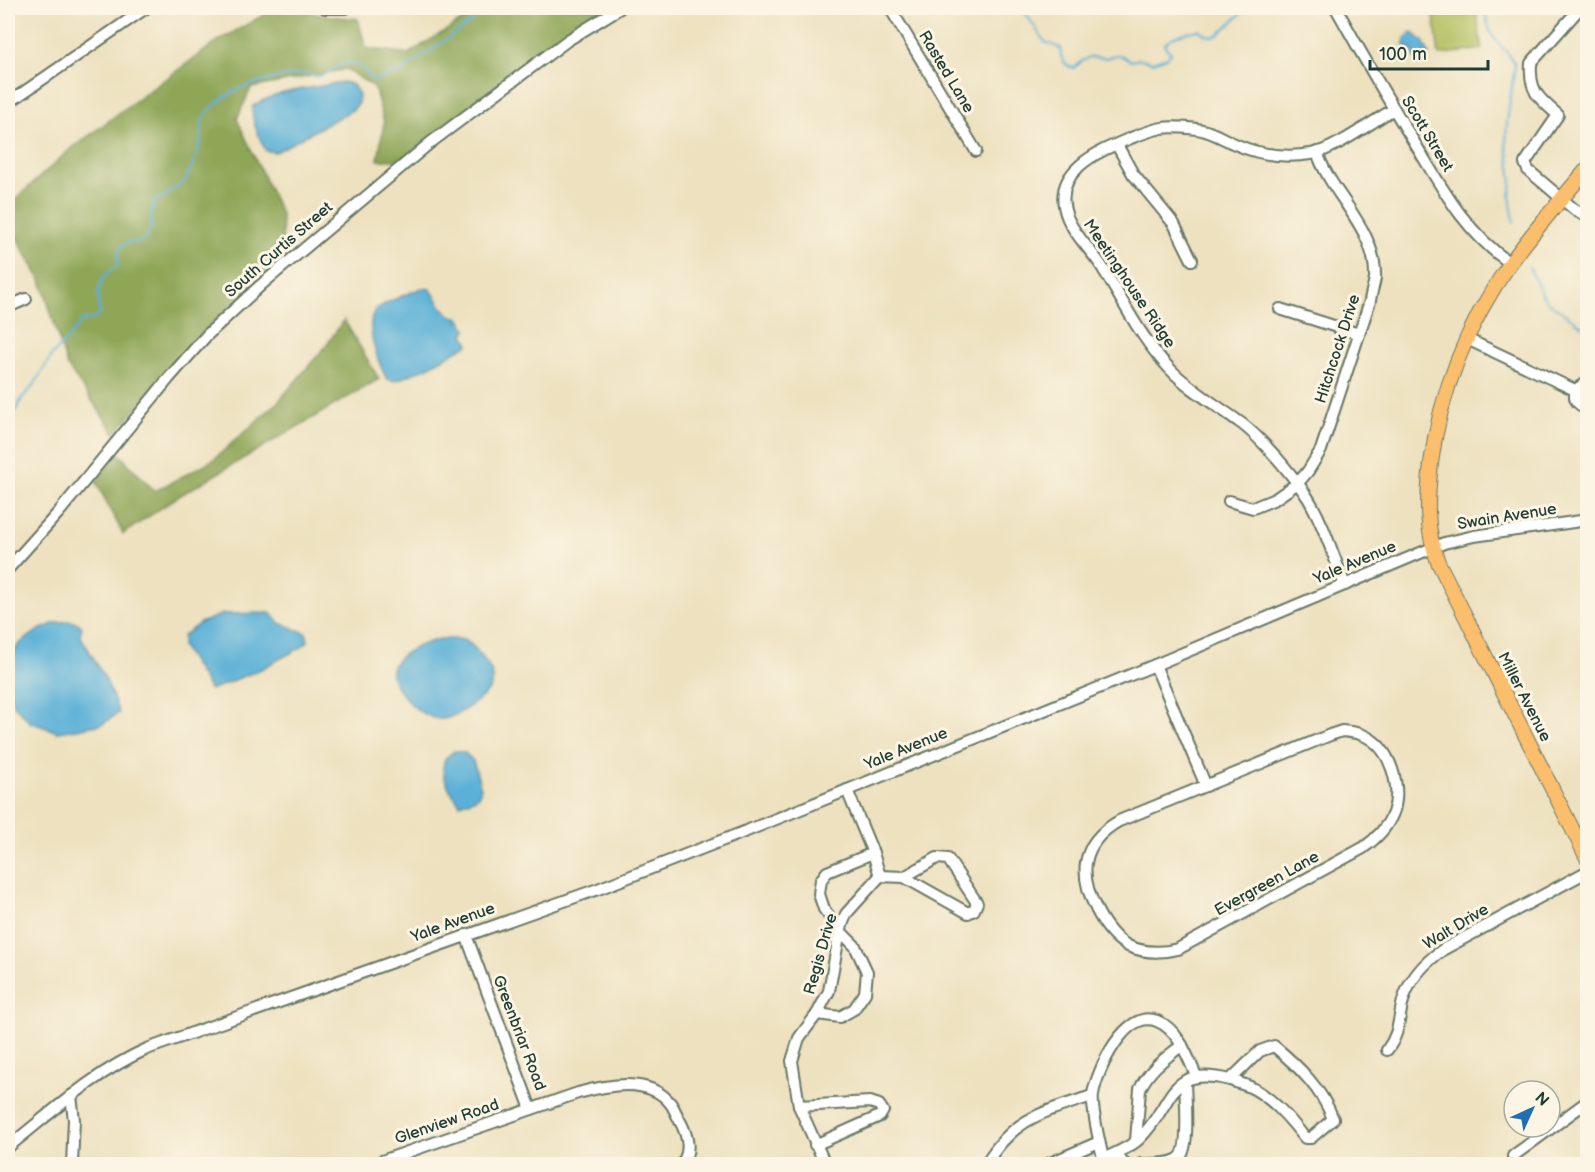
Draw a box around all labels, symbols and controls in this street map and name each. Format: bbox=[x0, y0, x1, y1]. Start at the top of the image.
street label: Rasted Lane bbox=[914, 28, 978, 117]
scale bar bbox=[1370, 33, 1488, 71]
text: 100 m bbox=[1379, 44, 1427, 65]
street label: Scott Street bbox=[1397, 93, 1457, 175]
street label: South Curtis Street bbox=[221, 198, 337, 302]
street label: Meetinghouse Ridge bbox=[1079, 216, 1179, 352]
street label: Hitchcock Drive bbox=[1311, 292, 1365, 406]
street label: Swain Avenue bbox=[1456, 500, 1558, 534]
street label: Yale Avenue bbox=[1310, 537, 1400, 589]
street label: Miller Avenue bbox=[1493, 649, 1555, 745]
street label: Yale Avenue bbox=[861, 724, 951, 775]
street label: Evergreen Lane bbox=[1212, 847, 1323, 920]
street label: Yale Avenue bbox=[407, 899, 498, 947]
street label: Walt Drive bbox=[1420, 900, 1493, 954]
street label: Regis Drive bbox=[800, 911, 842, 997]
street label: Greenbriar Road bbox=[488, 973, 550, 1093]
north arrow bbox=[1502, 1079, 1562, 1139]
text: N bbox=[1531, 1088, 1553, 1110]
street label: Glenview Road bbox=[393, 1095, 501, 1149]

